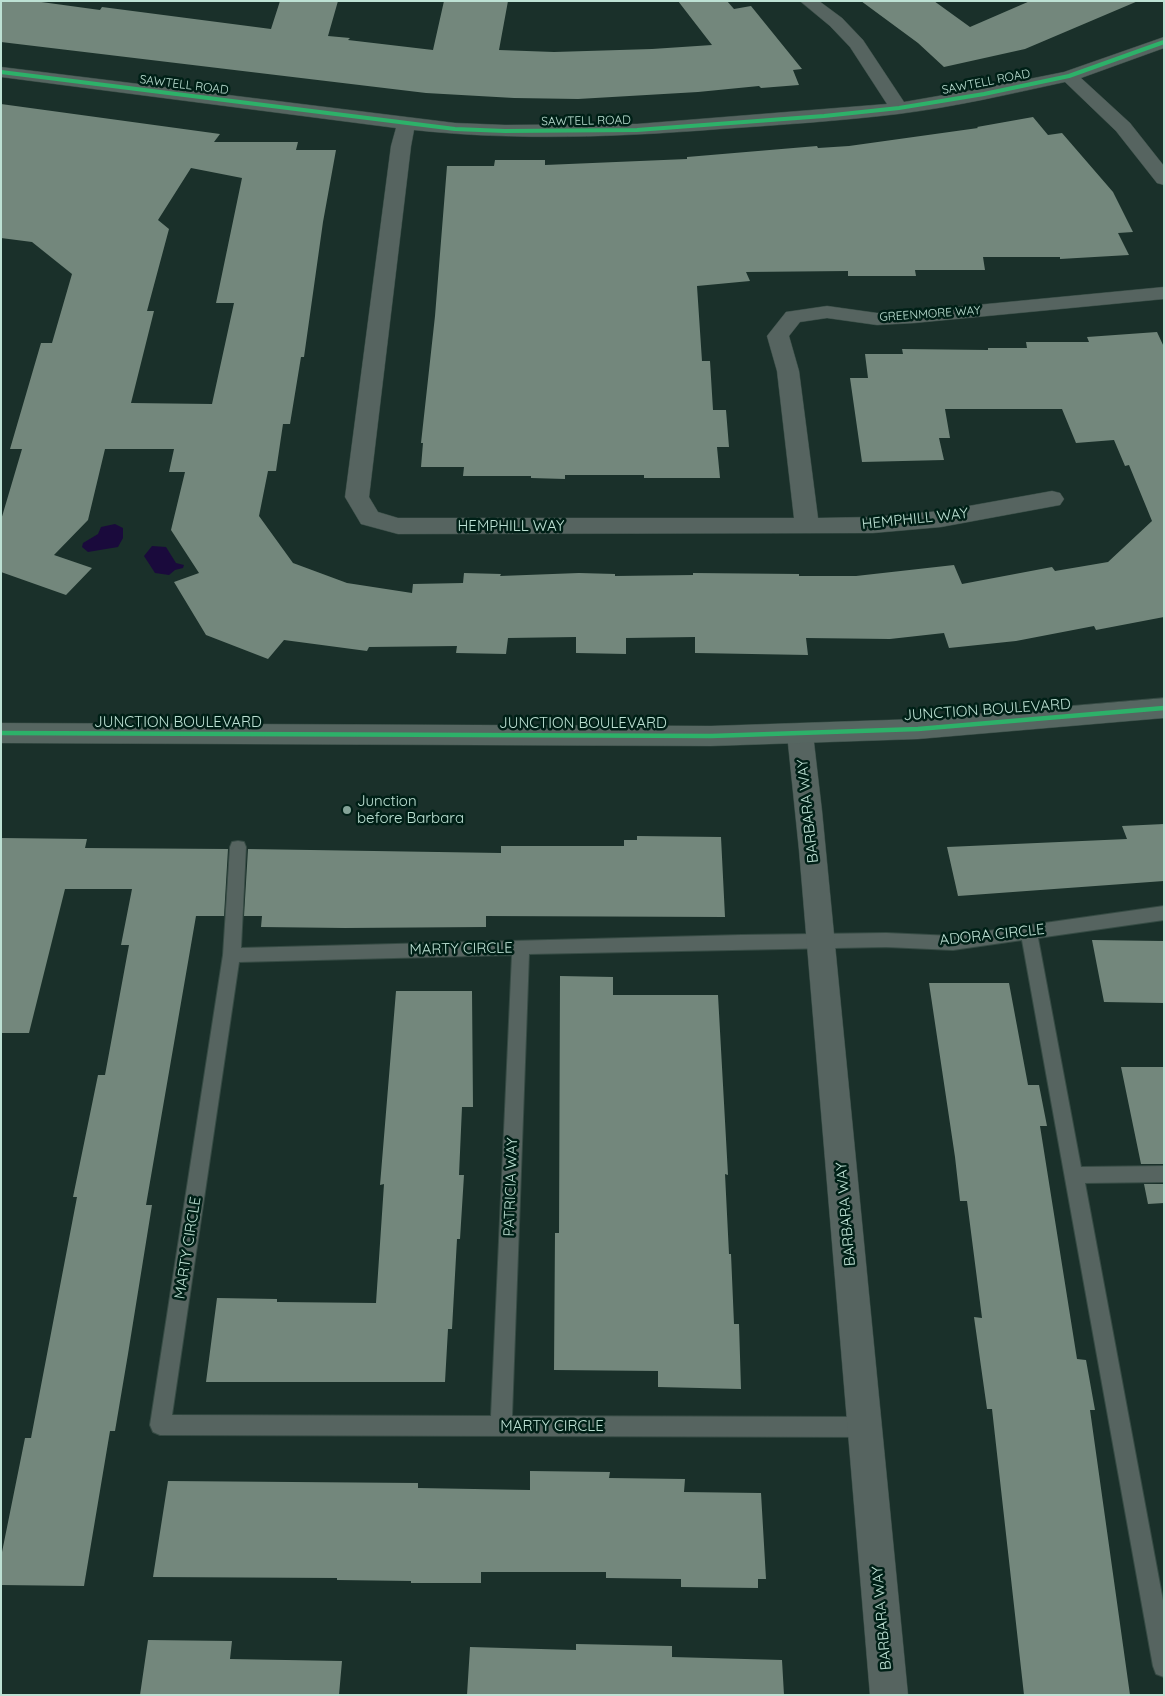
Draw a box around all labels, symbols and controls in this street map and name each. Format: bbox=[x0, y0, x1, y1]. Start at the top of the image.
street label: SAWTELL ROAD bbox=[941, 66, 1031, 98]
street label: SAWTELL ROAD bbox=[139, 72, 229, 98]
street label: SAWTELL ROAD bbox=[541, 113, 631, 129]
street label: GREENMORE WAY bbox=[879, 303, 981, 325]
street label: HEMPHILL WAY bbox=[861, 504, 969, 534]
street label: HEMPHILL WAY bbox=[458, 517, 564, 535]
street label: JUNCTION BOULEVARD bbox=[903, 695, 1071, 725]
street label: JUNCTION BOULEVARD bbox=[94, 713, 262, 731]
street label: JUNCTION BOULEVARD bbox=[499, 714, 667, 732]
street label: BARBARA WAY bbox=[794, 758, 822, 864]
place label: Junction before Barbara bbox=[357, 792, 464, 827]
marker: Junction before Barbara bbox=[341, 804, 353, 816]
street label: ADORA CIRCLE bbox=[939, 921, 1045, 949]
street label: MARTY CIRCLE bbox=[409, 939, 513, 959]
street label: PATRICIA WAY bbox=[500, 1137, 522, 1237]
street label: BARBARA WAY bbox=[832, 1161, 860, 1267]
street label: MARTY CIRCLE bbox=[171, 1196, 205, 1300]
street label: MARTY CIRCLE bbox=[500, 1417, 604, 1435]
street label: BARBARA WAY bbox=[868, 1565, 896, 1671]

